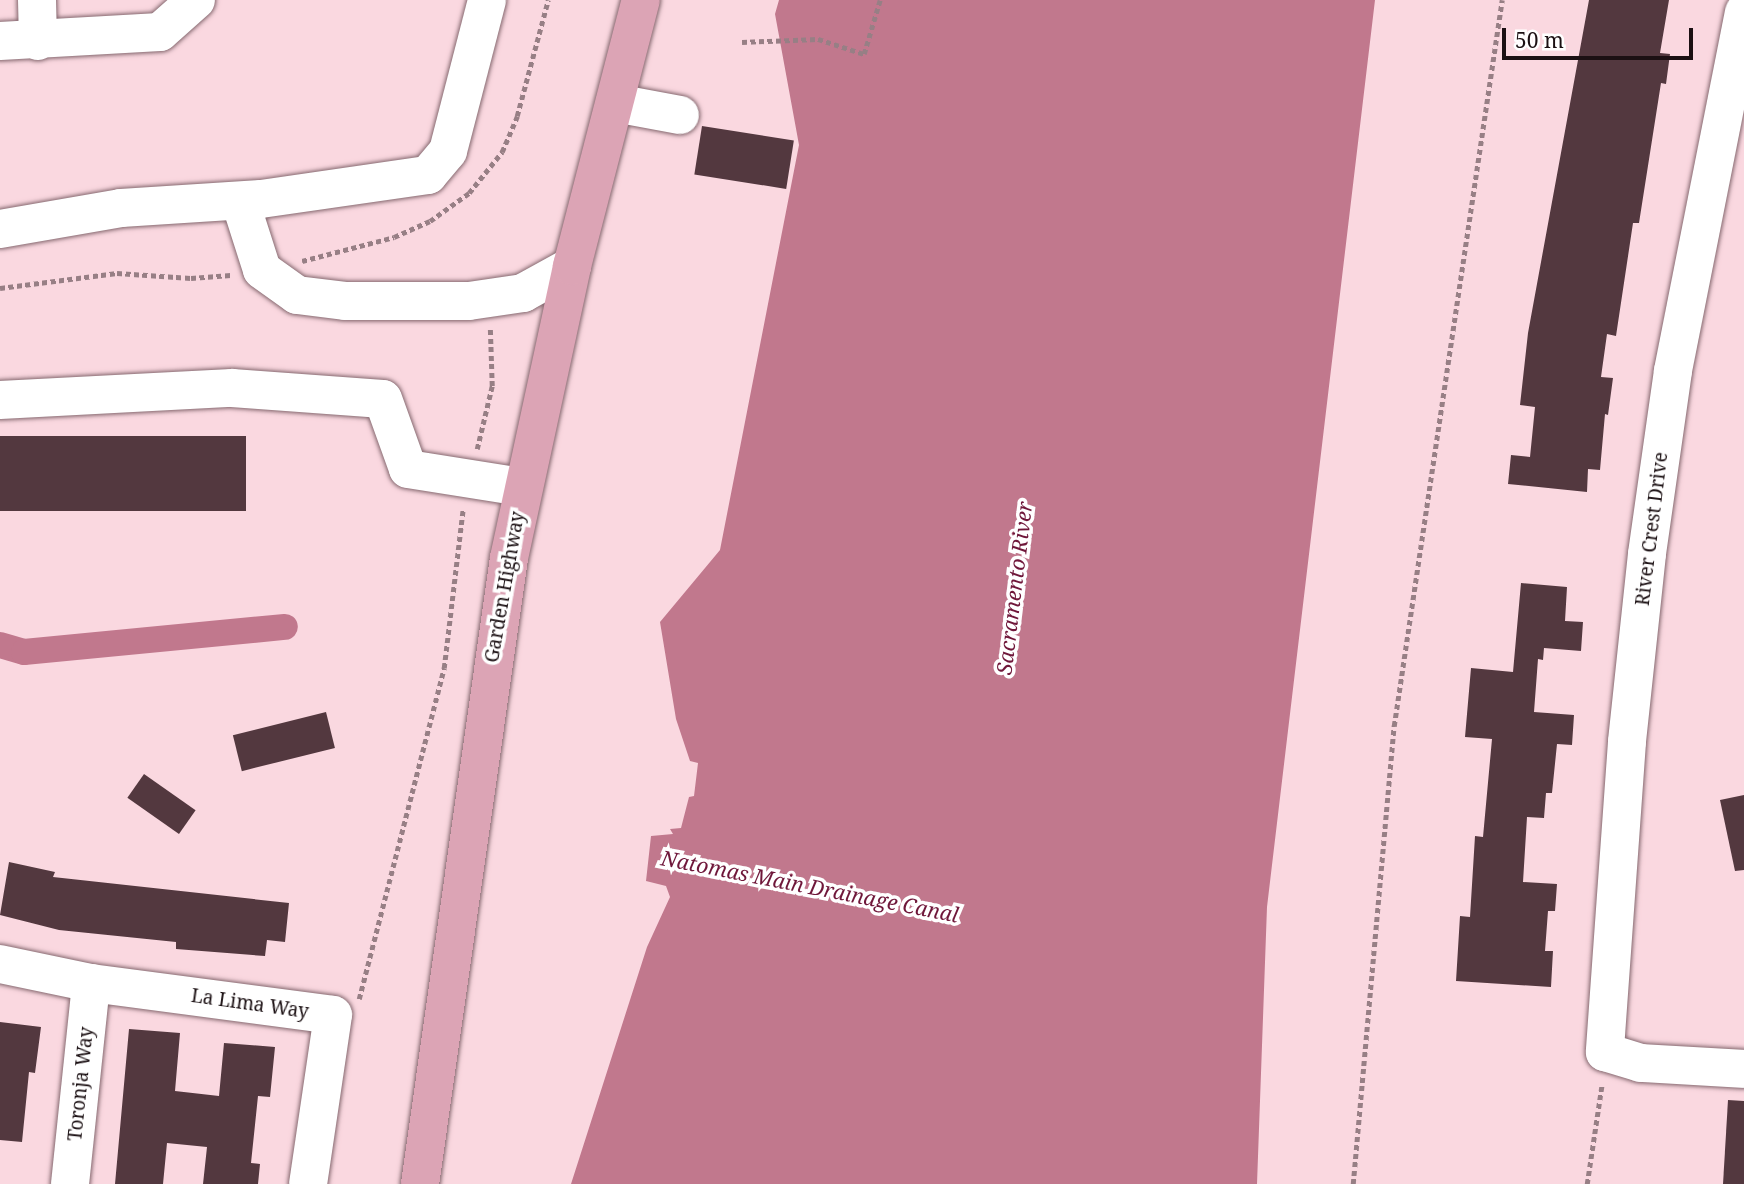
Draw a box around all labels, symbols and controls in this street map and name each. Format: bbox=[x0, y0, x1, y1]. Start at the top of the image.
scale bar bbox=[1506, 14, 1697, 58]
text: 50 m bbox=[1515, 26, 1564, 54]
street label: River Crest Drive bbox=[1631, 451, 1673, 607]
water label: Sacramento River bbox=[991, 500, 1037, 676]
street label: Garden Highway bbox=[480, 510, 530, 664]
water label: Natomas Main Drainage Canal bbox=[659, 845, 961, 927]
street label: La Lima Way bbox=[190, 984, 310, 1024]
street label: Toronja Way bbox=[64, 1026, 98, 1142]

